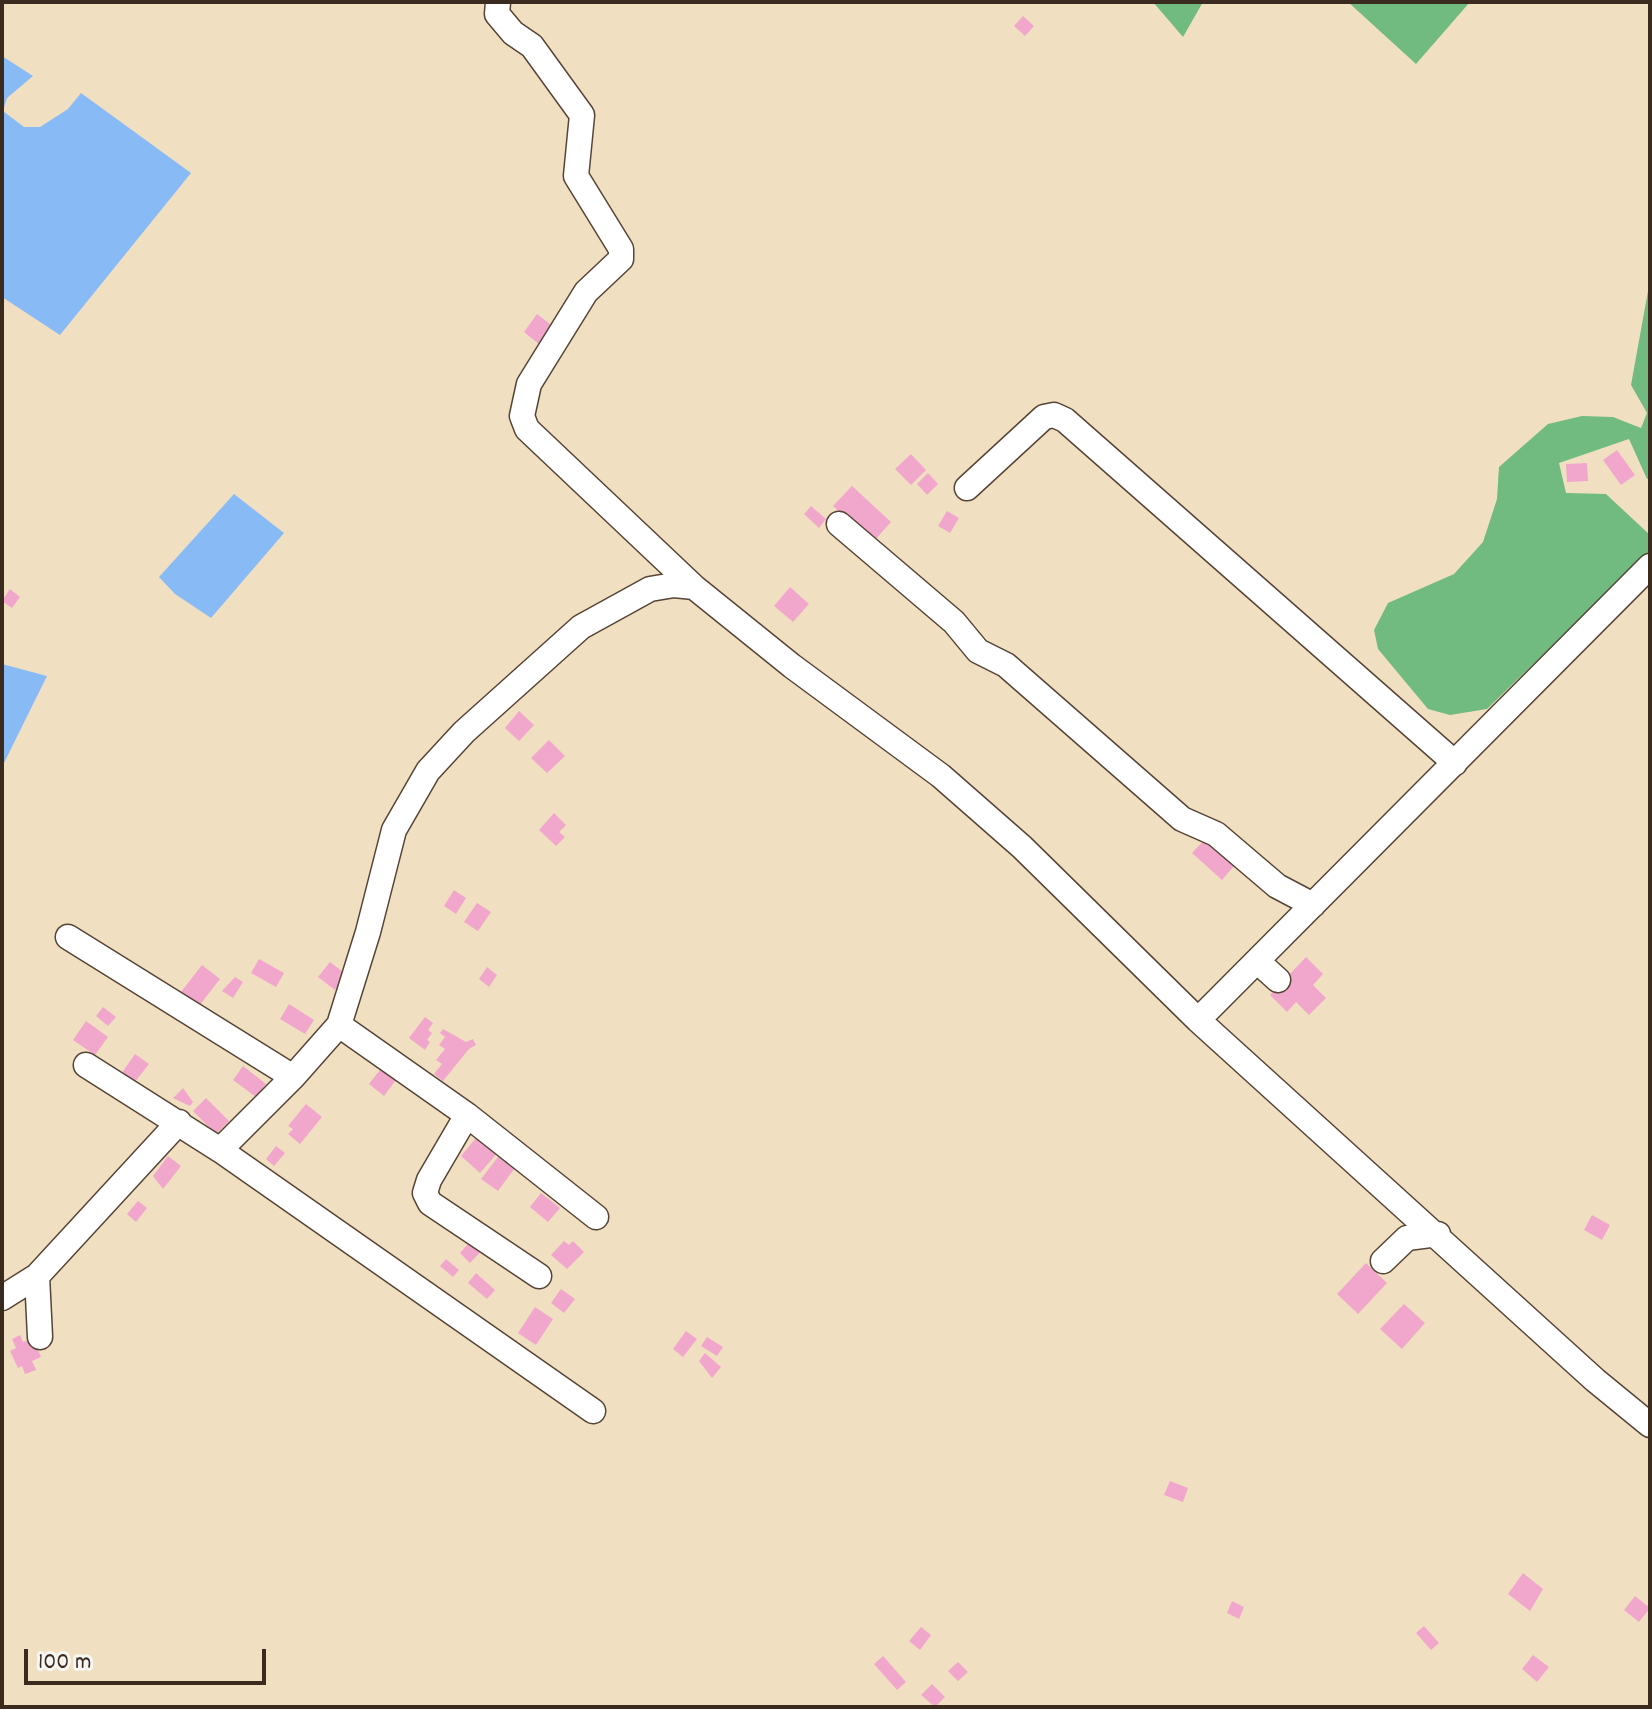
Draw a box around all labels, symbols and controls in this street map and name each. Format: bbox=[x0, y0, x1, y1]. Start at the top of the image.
scale bar bbox=[28, 1633, 270, 1683]
text: 100 m bbox=[38, 1646, 91, 1680]

